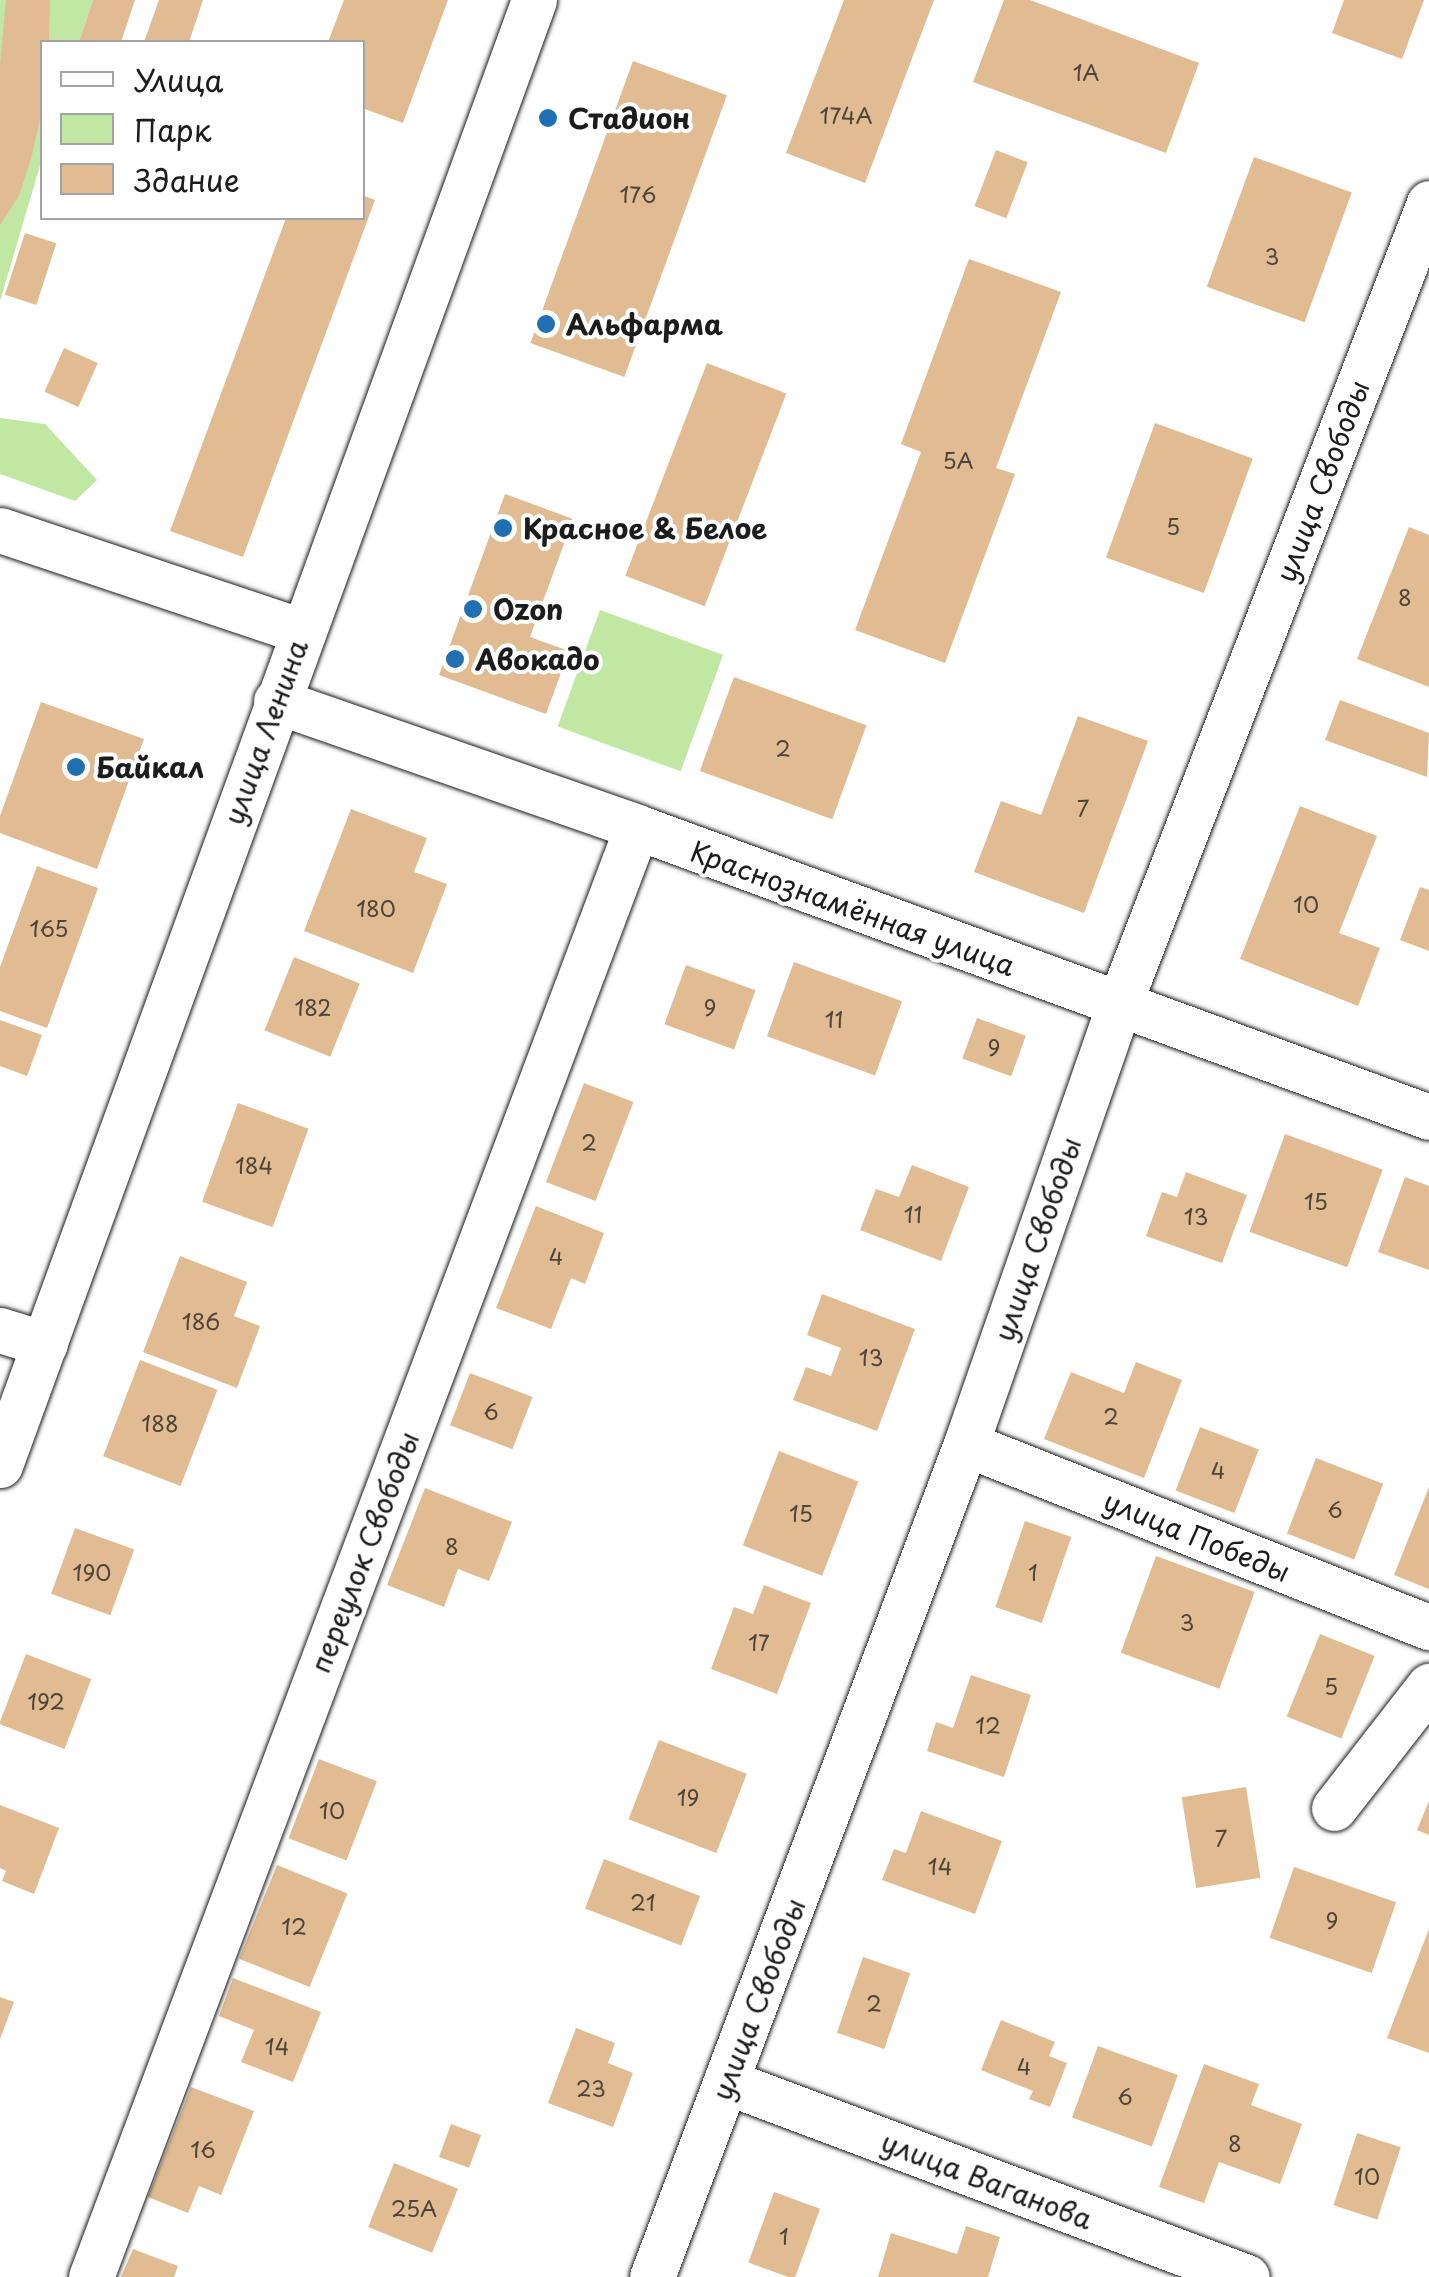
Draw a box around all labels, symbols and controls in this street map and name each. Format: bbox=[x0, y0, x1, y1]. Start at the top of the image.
legend bbox=[40, 40, 365, 220]
text: Улица bbox=[134, 57, 223, 102]
house number: 1А bbox=[1073, 59, 1099, 85]
place label: Стадион bbox=[568, 101, 690, 135]
house number: 174А bbox=[820, 102, 872, 128]
text: Парк bbox=[134, 107, 211, 152]
marker: Стадион bbox=[537, 107, 559, 129]
text: Здание bbox=[134, 157, 240, 202]
house number: 176 bbox=[619, 181, 657, 207]
house number: 3 bbox=[1265, 243, 1279, 269]
place label: Альфарма bbox=[566, 307, 723, 341]
marker: Альфарма bbox=[535, 313, 557, 335]
street label: улица Свободы bbox=[1268, 375, 1376, 587]
house number: 5А bbox=[943, 447, 973, 473]
place label: Красное & Белое bbox=[523, 511, 768, 545]
house number: 5 bbox=[1166, 513, 1180, 539]
marker: Красное & Белое bbox=[492, 517, 514, 539]
house number: 8 bbox=[1398, 584, 1412, 610]
place label: Ozon bbox=[493, 592, 563, 626]
marker: Ozon bbox=[462, 598, 484, 620]
street label: улица Ленина bbox=[216, 634, 314, 830]
place label: Авокадо bbox=[475, 642, 600, 676]
marker: Авокадо bbox=[444, 648, 466, 670]
house number: 2 bbox=[775, 735, 791, 761]
place label: Байкал bbox=[96, 750, 204, 784]
marker: Байкал bbox=[65, 756, 87, 778]
house number: 7 bbox=[1077, 795, 1089, 821]
street label: Краснознамённая улица bbox=[686, 833, 1020, 983]
house number: 10 bbox=[1293, 891, 1319, 917]
house number: 180 bbox=[356, 895, 396, 921]
house number: 165 bbox=[30, 915, 68, 941]
house number: 182 bbox=[294, 994, 332, 1020]
house number: 9 bbox=[704, 994, 716, 1020]
house number: 11 bbox=[825, 1006, 843, 1032]
house number: 9 bbox=[988, 1034, 1000, 1060]
house number: 2 bbox=[581, 1129, 597, 1155]
street label: улица Свободы bbox=[986, 1132, 1088, 1346]
house number: 184 bbox=[235, 1152, 273, 1178]
house number: 15 bbox=[1304, 1188, 1328, 1214]
house number: 11 bbox=[904, 1201, 922, 1227]
house number: 13 bbox=[1184, 1203, 1208, 1229]
house number: 4 bbox=[549, 1243, 563, 1269]
house number: 186 bbox=[182, 1308, 220, 1334]
house number: 13 bbox=[859, 1344, 883, 1370]
house number: 6 bbox=[483, 1398, 499, 1424]
house number: 2 bbox=[1103, 1403, 1119, 1429]
house number: 188 bbox=[141, 1410, 179, 1436]
street label: переулок Свободы bbox=[302, 1426, 426, 1678]
house number: 4 bbox=[1211, 1457, 1225, 1483]
street label: улица Победы bbox=[1099, 1483, 1295, 1589]
house number: 6 bbox=[1327, 1496, 1343, 1522]
house number: 15 bbox=[789, 1500, 813, 1526]
house number: 8 bbox=[445, 1533, 459, 1559]
house number: 190 bbox=[73, 1559, 111, 1585]
house number: 1 bbox=[1028, 1559, 1038, 1585]
house number: 3 bbox=[1180, 1609, 1194, 1635]
house number: 17 bbox=[748, 1629, 770, 1655]
house number: 5 bbox=[1324, 1673, 1338, 1699]
house number: 192 bbox=[27, 1688, 65, 1714]
house number: 12 bbox=[975, 1712, 1001, 1738]
house number: 19 bbox=[677, 1784, 699, 1810]
house number: 10 bbox=[319, 1797, 345, 1823]
house number: 7 bbox=[1215, 1825, 1227, 1851]
house number: 14 bbox=[928, 1853, 952, 1879]
house number: 21 bbox=[630, 1889, 656, 1915]
street label: улица Свободы bbox=[704, 1893, 812, 2105]
house number: 9 bbox=[1326, 1907, 1338, 1933]
house number: 12 bbox=[281, 1913, 307, 1939]
house number: 2 bbox=[866, 1990, 882, 2016]
house number: 14 bbox=[265, 2033, 289, 2059]
house number: 4 bbox=[1017, 2053, 1031, 2079]
house number: 23 bbox=[576, 2075, 606, 2101]
house number: 6 bbox=[1117, 2083, 1133, 2109]
street label: улица Ваганова bbox=[877, 2124, 1097, 2236]
house number: 8 bbox=[1228, 2130, 1242, 2156]
house number: 16 bbox=[190, 2136, 216, 2162]
house number: 10 bbox=[1354, 2163, 1380, 2189]
house number: 25А bbox=[391, 2195, 437, 2221]
house number: 1 bbox=[779, 2223, 789, 2249]

